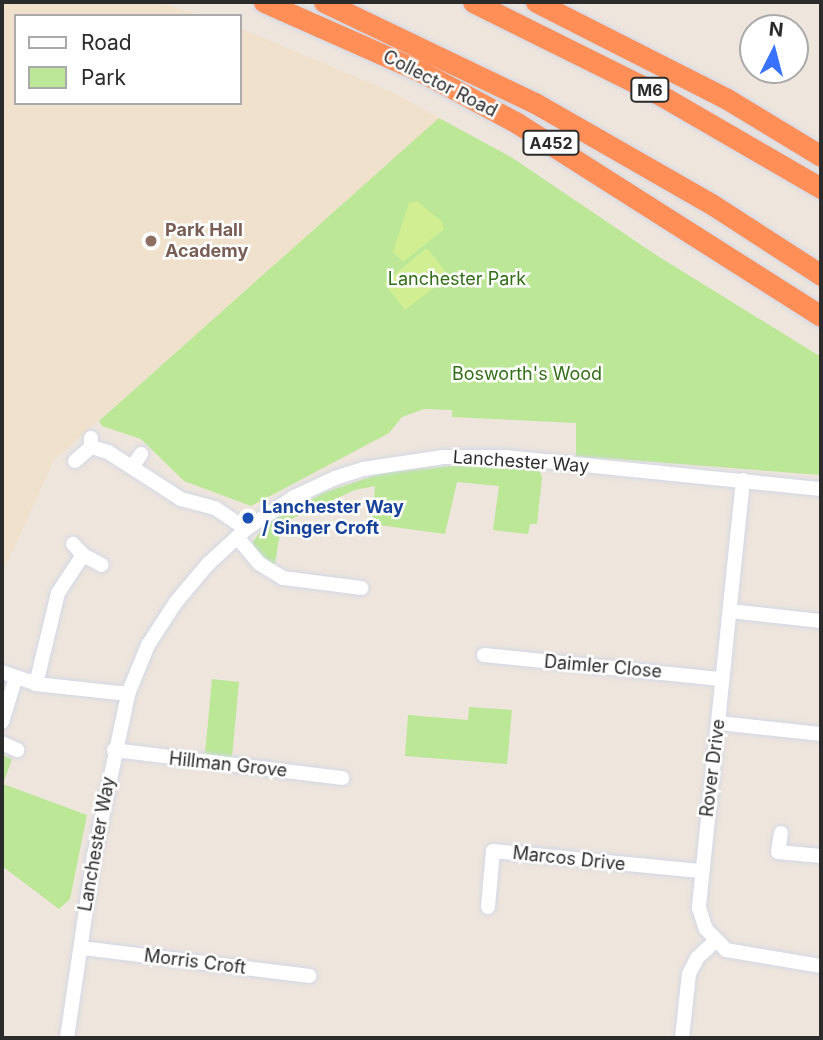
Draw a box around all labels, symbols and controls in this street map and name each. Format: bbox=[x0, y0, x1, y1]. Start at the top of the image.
legend bbox=[14, 14, 242, 105]
north arrow bbox=[739, 14, 809, 84]
text: N bbox=[768, 17, 784, 42]
text: Road bbox=[81, 30, 132, 55]
street label: Collector Road bbox=[379, 46, 501, 122]
text: Park bbox=[81, 65, 126, 90]
road number: M6 bbox=[629, 78, 671, 102]
road number: A452 bbox=[521, 130, 581, 155]
place label: Park Hall Academy bbox=[165, 220, 248, 262]
marker: Park Hall Academy bbox=[143, 233, 159, 249]
park label: Lanchester Park bbox=[388, 268, 526, 290]
park label: Bosworth's Wood bbox=[452, 363, 602, 385]
street label: Lanchester Way bbox=[452, 446, 590, 478]
place label: Lanchester Way / Singer Croft bbox=[262, 497, 404, 540]
marker: Lanchester Way / Singer Croft bbox=[240, 510, 256, 526]
street label: Daimler Close bbox=[543, 651, 663, 683]
street label: Rover Drive bbox=[696, 718, 730, 818]
street label: Hillman Grove bbox=[168, 748, 288, 782]
street label: Lanchester Way bbox=[74, 775, 120, 913]
street label: Marcos Drive bbox=[512, 842, 626, 876]
street label: Morris Croft bbox=[143, 945, 247, 979]

